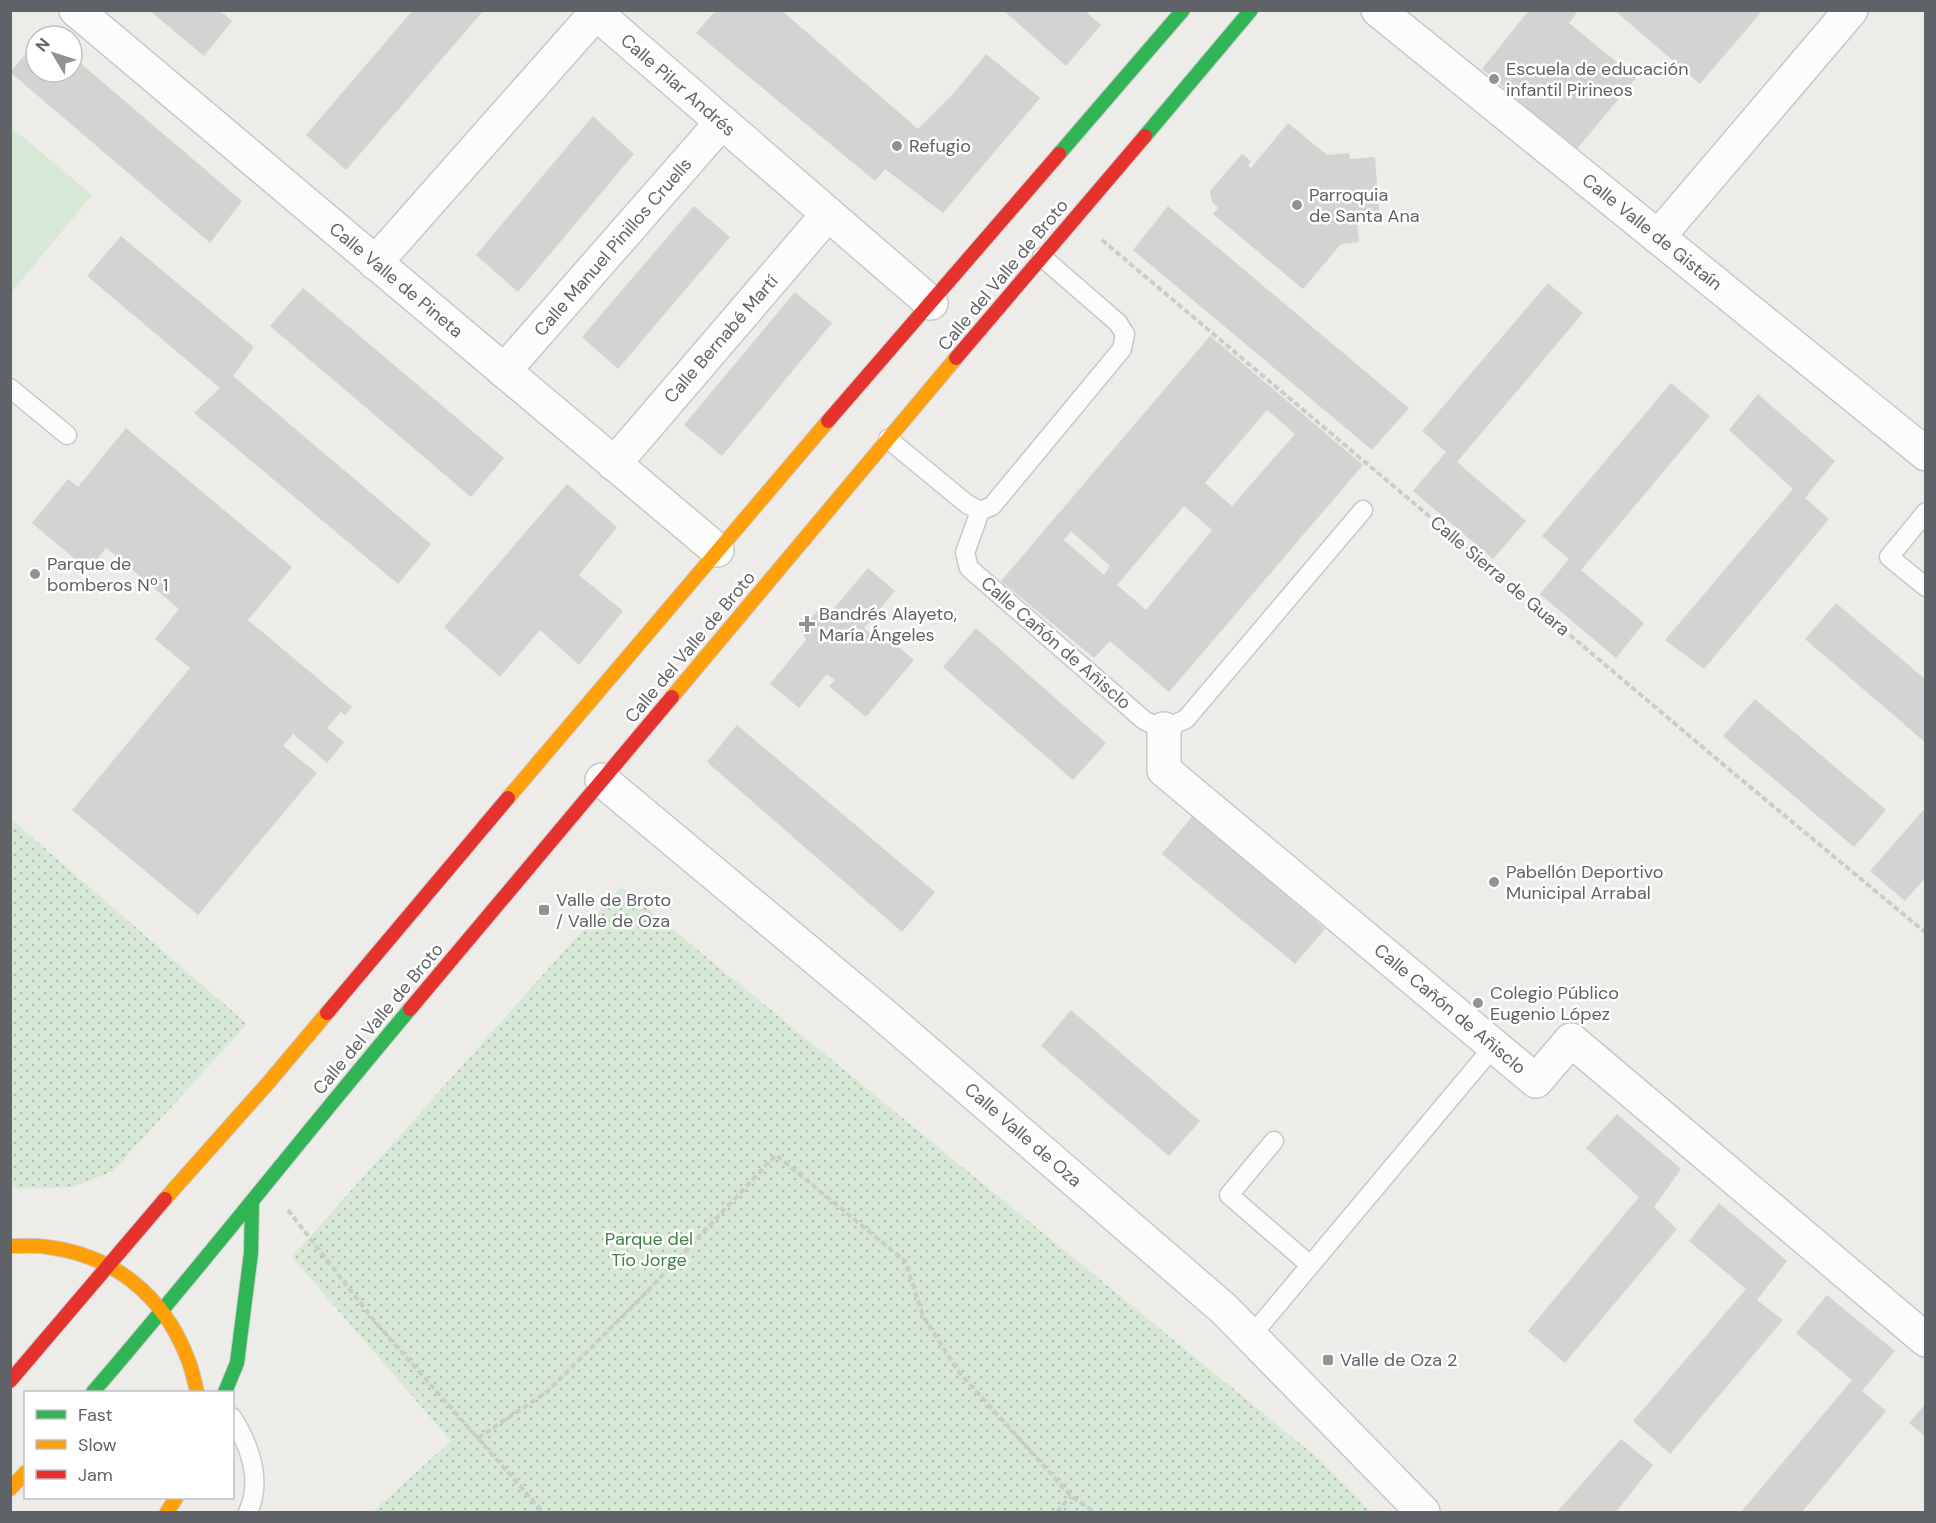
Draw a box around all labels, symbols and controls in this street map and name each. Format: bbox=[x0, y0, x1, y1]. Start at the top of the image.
north arrow bbox=[24, 24, 84, 84]
street label: Calle Pilar Andrés bbox=[615, 28, 741, 142]
text: N bbox=[31, 34, 55, 56]
place label: Escuela de educación infantil Pirineos bbox=[1506, 57, 1688, 102]
marker: Escuela de educación infantil Pirineos bbox=[1487, 72, 1501, 86]
place label: Refugio bbox=[909, 134, 971, 158]
marker: Refugio bbox=[890, 139, 904, 153]
street label: Calle Manuel Pinillos Cruells bbox=[529, 153, 697, 341]
street label: Calle Valle de Gistaín bbox=[1577, 168, 1727, 296]
place label: Parroquia de Santa Ana bbox=[1309, 183, 1420, 228]
street label: Calle del Valle de Broto bbox=[932, 194, 1074, 356]
marker: Parroquia de Santa Ana bbox=[1290, 198, 1304, 212]
street label: Calle Valle de Pineta bbox=[324, 217, 468, 343]
street label: Calle Bernabé Martí bbox=[659, 270, 783, 408]
street label: Calle Sierra de Guara bbox=[1425, 511, 1575, 641]
place label: Parque de bomberos Nº 1 bbox=[47, 552, 168, 597]
street label: Calle del Valle de Broto bbox=[619, 566, 761, 728]
marker: Parque de bomberos Nº 1 bbox=[28, 567, 42, 581]
street label: Calle Cañón de Añisclo bbox=[976, 571, 1136, 715]
place label: Bandrés Alayeto, María Ángeles bbox=[819, 602, 957, 647]
marker: Bandrés Alayeto, María Ángeles bbox=[800, 617, 814, 631]
place label: Pabellón Deportivo Municipal Arrabal bbox=[1506, 860, 1663, 905]
marker: Pabellón Deportivo Municipal Arrabal bbox=[1487, 875, 1501, 889]
place label: Valle de Broto / Valle de Oza bbox=[556, 888, 671, 933]
marker: Valle de Broto / Valle de Oza bbox=[537, 903, 551, 917]
street label: Calle del Valle de Broto bbox=[307, 938, 449, 1100]
street label: Calle Cañón de Añisclo bbox=[1369, 938, 1531, 1080]
place label: Colegio Público Eugenio López bbox=[1490, 981, 1619, 1026]
marker: Colegio Público Eugenio López bbox=[1471, 996, 1485, 1010]
street label: Calle Valle de Oza bbox=[959, 1077, 1087, 1193]
park label: Parque del Tío Jorge bbox=[605, 1227, 693, 1272]
place label: Valle de Oza 2 bbox=[1340, 1348, 1457, 1372]
marker: Valle de Oza 2 bbox=[1321, 1353, 1335, 1367]
legend bbox=[24, 1391, 234, 1499]
text: Fast bbox=[78, 1403, 113, 1427]
text: Slow bbox=[78, 1433, 117, 1457]
text: Jam bbox=[78, 1463, 113, 1487]

